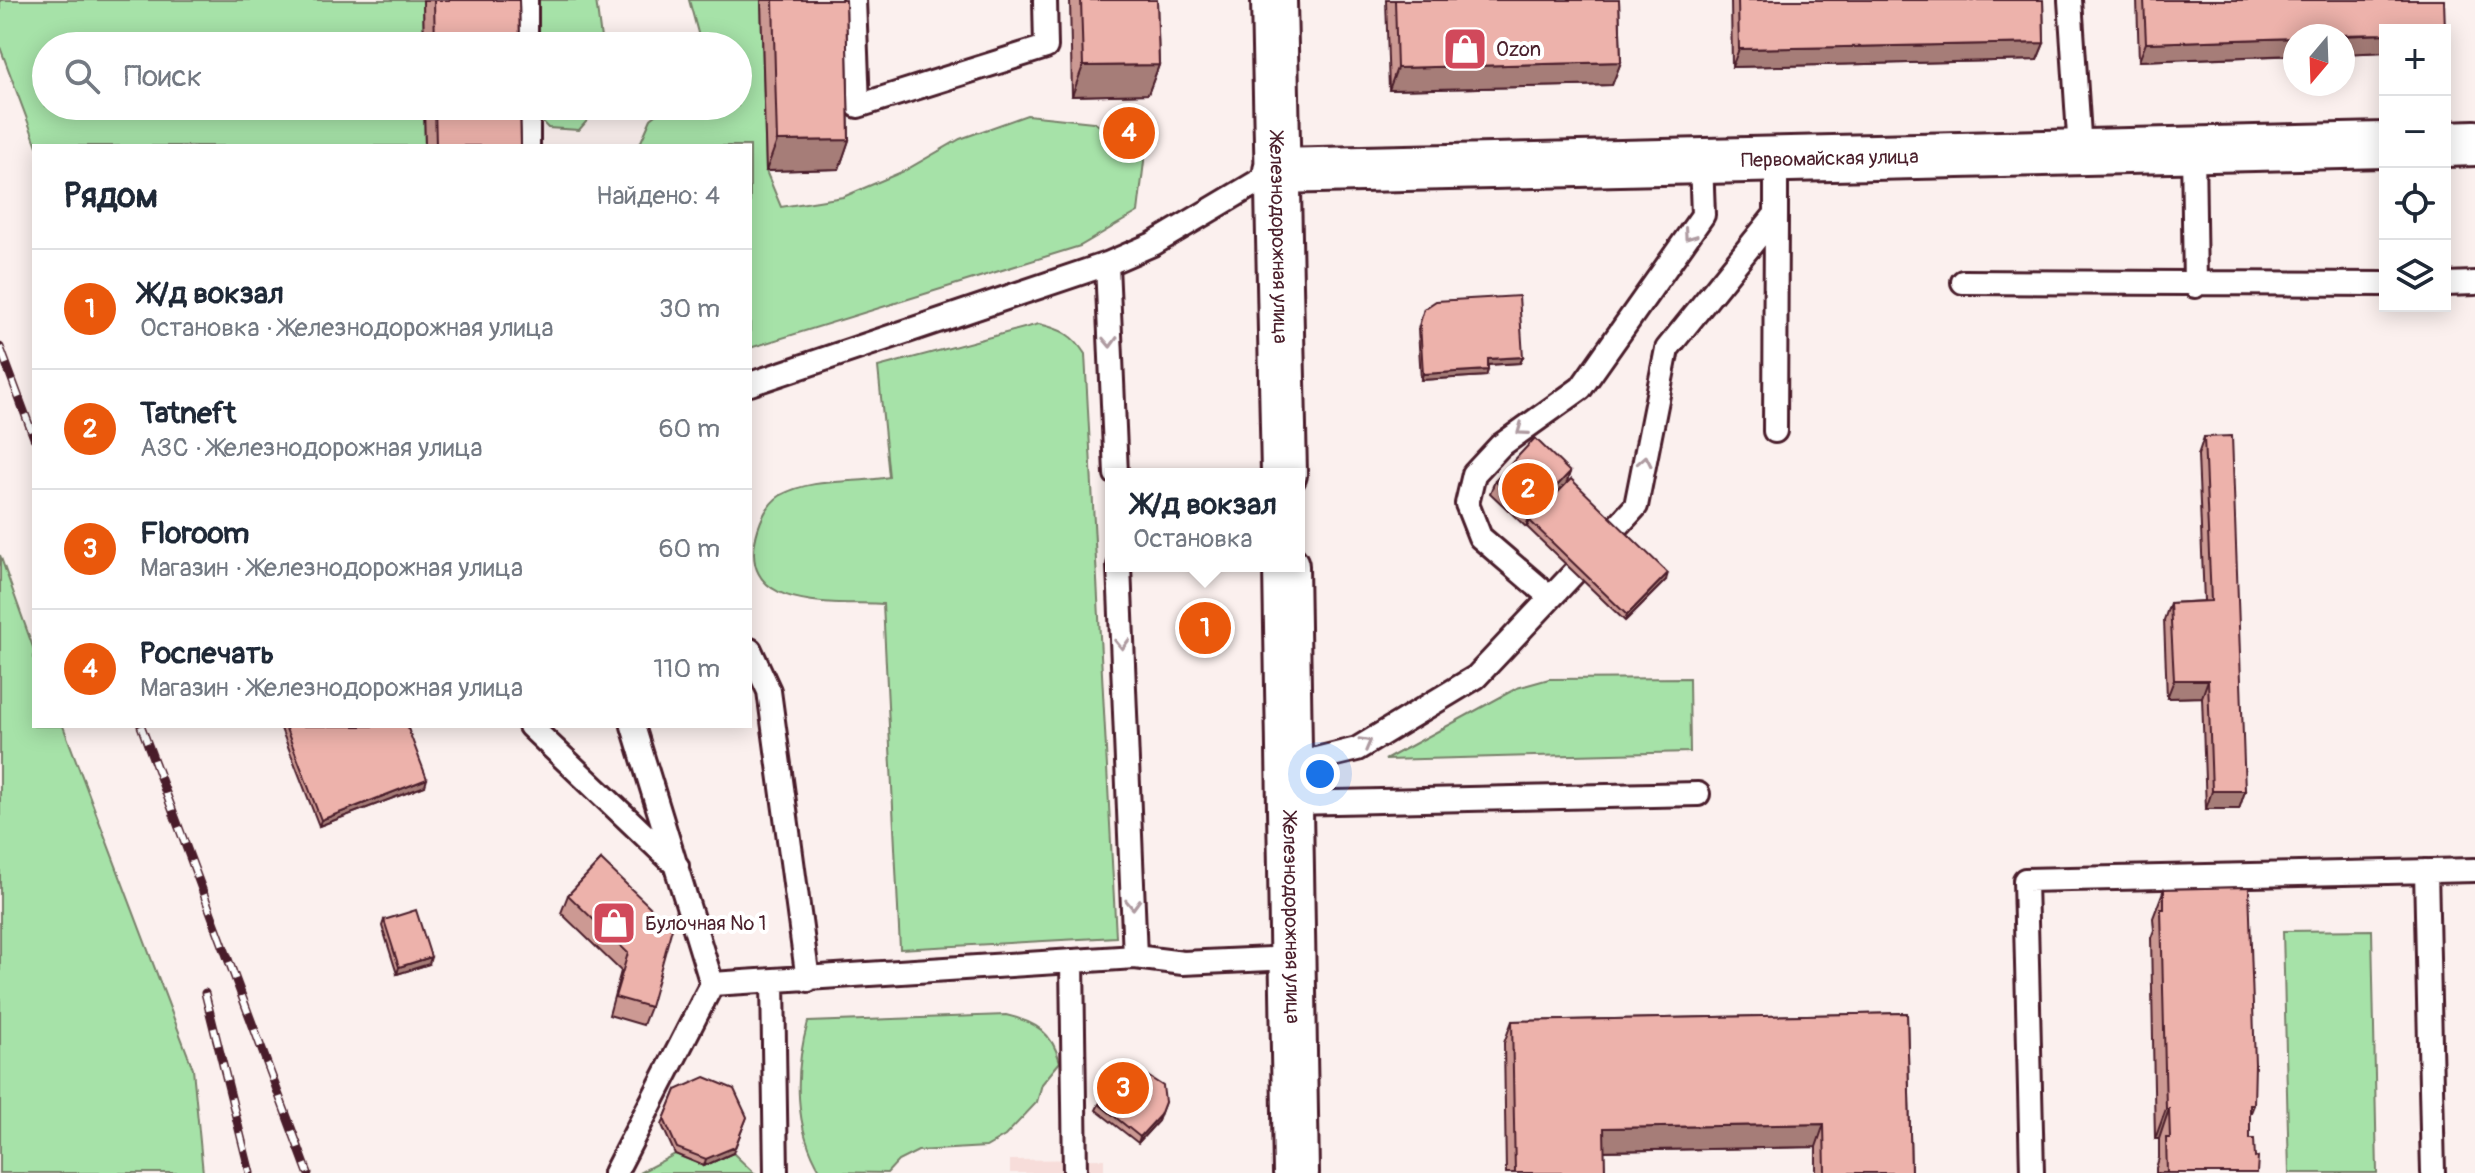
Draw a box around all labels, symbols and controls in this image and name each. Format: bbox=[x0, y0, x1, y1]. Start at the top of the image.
north arrow bbox=[2283, 24, 2355, 96]
map controls bbox=[2379, 24, 2451, 312]
button: + bbox=[2379, 24, 2451, 96]
shop icon: Ozon bbox=[1441, 25, 1489, 73]
search box bbox=[32, 32, 752, 120]
place label: Ozon bbox=[1496, 37, 1541, 62]
icon: search bbox=[60, 54, 104, 98]
text: Поиск bbox=[124, 58, 202, 95]
button: − bbox=[2379, 96, 2451, 168]
pin: 4 bbox=[1103, 103, 1155, 163]
street label: Железнодорожная улица bbox=[1264, 129, 1293, 344]
street label: Первомайская улица bbox=[1741, 144, 1919, 173]
button: locate bbox=[2379, 168, 2451, 240]
text: Рядом bbox=[64, 175, 158, 218]
text: Найдено: 4 bbox=[596, 180, 720, 212]
one-way arrow bbox=[1684, 226, 1699, 240]
button: layers bbox=[2379, 240, 2451, 312]
text: Ж/д вокзал bbox=[140, 275, 284, 312]
text: 1 bbox=[85, 293, 95, 325]
text: 30 m bbox=[659, 293, 720, 325]
text: Остановка · Железнодорожная улица bbox=[140, 312, 554, 344]
one-way arrow bbox=[1102, 336, 1119, 349]
text: Tatneft bbox=[140, 395, 236, 432]
text: 2 bbox=[83, 413, 97, 445]
text: 60 m bbox=[658, 413, 720, 445]
one-way arrow bbox=[1516, 421, 1531, 435]
text: АЗС · Железнодорожная улица bbox=[140, 432, 483, 464]
one-way arrow bbox=[1636, 455, 1653, 468]
pin: 2 bbox=[1502, 459, 1554, 519]
popup bbox=[1105, 468, 1305, 572]
text: Ж/д вокзал bbox=[1133, 486, 1277, 523]
text: Floroom bbox=[140, 515, 249, 552]
text: Остановка bbox=[1133, 523, 1253, 555]
text: 3 bbox=[83, 533, 97, 565]
text: 60 m bbox=[658, 533, 720, 565]
text: Магазин · Железнодорожная улица bbox=[140, 552, 523, 584]
pin: 1 bbox=[1179, 598, 1231, 658]
text: Роспечать bbox=[140, 635, 274, 672]
one-way arrow bbox=[1114, 638, 1131, 651]
text: 4 bbox=[82, 653, 98, 685]
text: 110 m bbox=[653, 653, 720, 685]
text: Магазин · Железнодорожная улица bbox=[140, 672, 523, 704]
one-way arrow bbox=[1357, 737, 1372, 753]
your location bbox=[1300, 754, 1340, 794]
street label: Железнодорожная улица bbox=[1277, 809, 1306, 1024]
one-way arrow bbox=[1124, 898, 1141, 911]
shop icon: Булочная № 1 bbox=[590, 899, 638, 947]
place label: Булочная № 1 bbox=[645, 911, 766, 936]
pin: 3 bbox=[1097, 1058, 1149, 1118]

